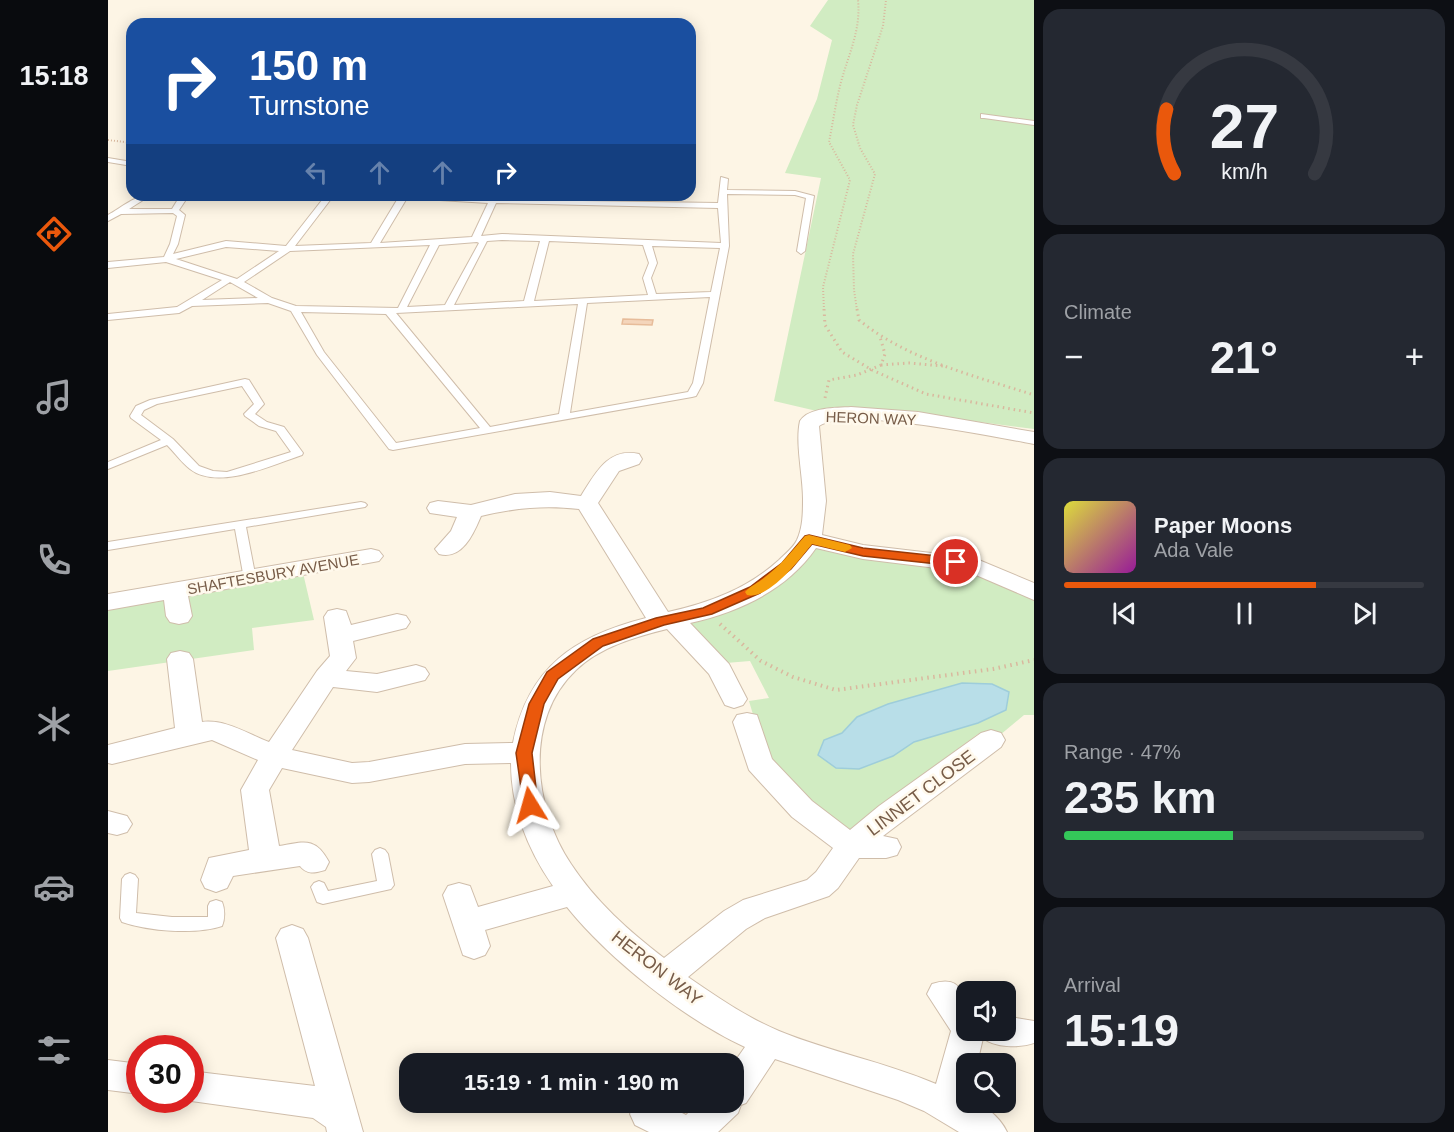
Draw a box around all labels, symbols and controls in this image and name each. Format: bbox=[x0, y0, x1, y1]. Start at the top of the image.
icon: right bbox=[150, 42, 228, 120]
text: 150 m bbox=[249, 42, 368, 89]
text: 15:18 bbox=[19, 61, 89, 91]
text: Turnstone bbox=[249, 91, 370, 121]
text: 27 bbox=[1209, 92, 1279, 161]
icon: left bbox=[300, 156, 333, 189]
icon: ahead bbox=[363, 156, 396, 189]
icon: ahead bbox=[426, 156, 459, 189]
icon: right bbox=[489, 156, 522, 189]
text: km/h bbox=[1221, 160, 1267, 184]
icon: directions bbox=[33, 213, 75, 255]
text: Climate bbox=[1064, 301, 1132, 323]
text: 21° bbox=[1210, 332, 1278, 383]
text: − bbox=[1064, 338, 1083, 375]
text: + bbox=[1405, 338, 1424, 375]
icon: music bbox=[33, 376, 75, 418]
street label: HERON WAY bbox=[825, 408, 917, 428]
text: Paper Moons bbox=[1154, 513, 1292, 538]
pin bbox=[930, 536, 981, 587]
icon: phone bbox=[33, 539, 75, 581]
text: Ada Vale bbox=[1154, 539, 1234, 561]
icon: arrive bbox=[939, 545, 972, 578]
street label: SHAFTESBURY AVENUE bbox=[186, 551, 360, 597]
icon: previous bbox=[1108, 597, 1141, 630]
icon: pause bbox=[1228, 597, 1261, 630]
icon: next bbox=[1348, 597, 1381, 630]
icon: climate bbox=[33, 703, 75, 745]
text: Range · 47% bbox=[1064, 741, 1181, 763]
street label: LINNET CLOSE bbox=[863, 746, 979, 840]
text: 235 km bbox=[1064, 772, 1217, 823]
position arrow bbox=[498, 773, 562, 837]
icon: car bbox=[33, 866, 75, 908]
street label: HERON WAY bbox=[608, 927, 706, 1009]
text: Arrival bbox=[1064, 974, 1121, 996]
map controls bbox=[956, 981, 1016, 1113]
button: sound bbox=[956, 981, 1016, 1041]
text: 15:19 bbox=[1064, 1005, 1179, 1056]
icon: filters bbox=[33, 1029, 75, 1071]
speed limit sign: 30 bbox=[126, 1035, 204, 1113]
button: search bbox=[956, 1053, 1016, 1113]
text: 15:19 · 1 min · 190 m bbox=[464, 1070, 679, 1095]

